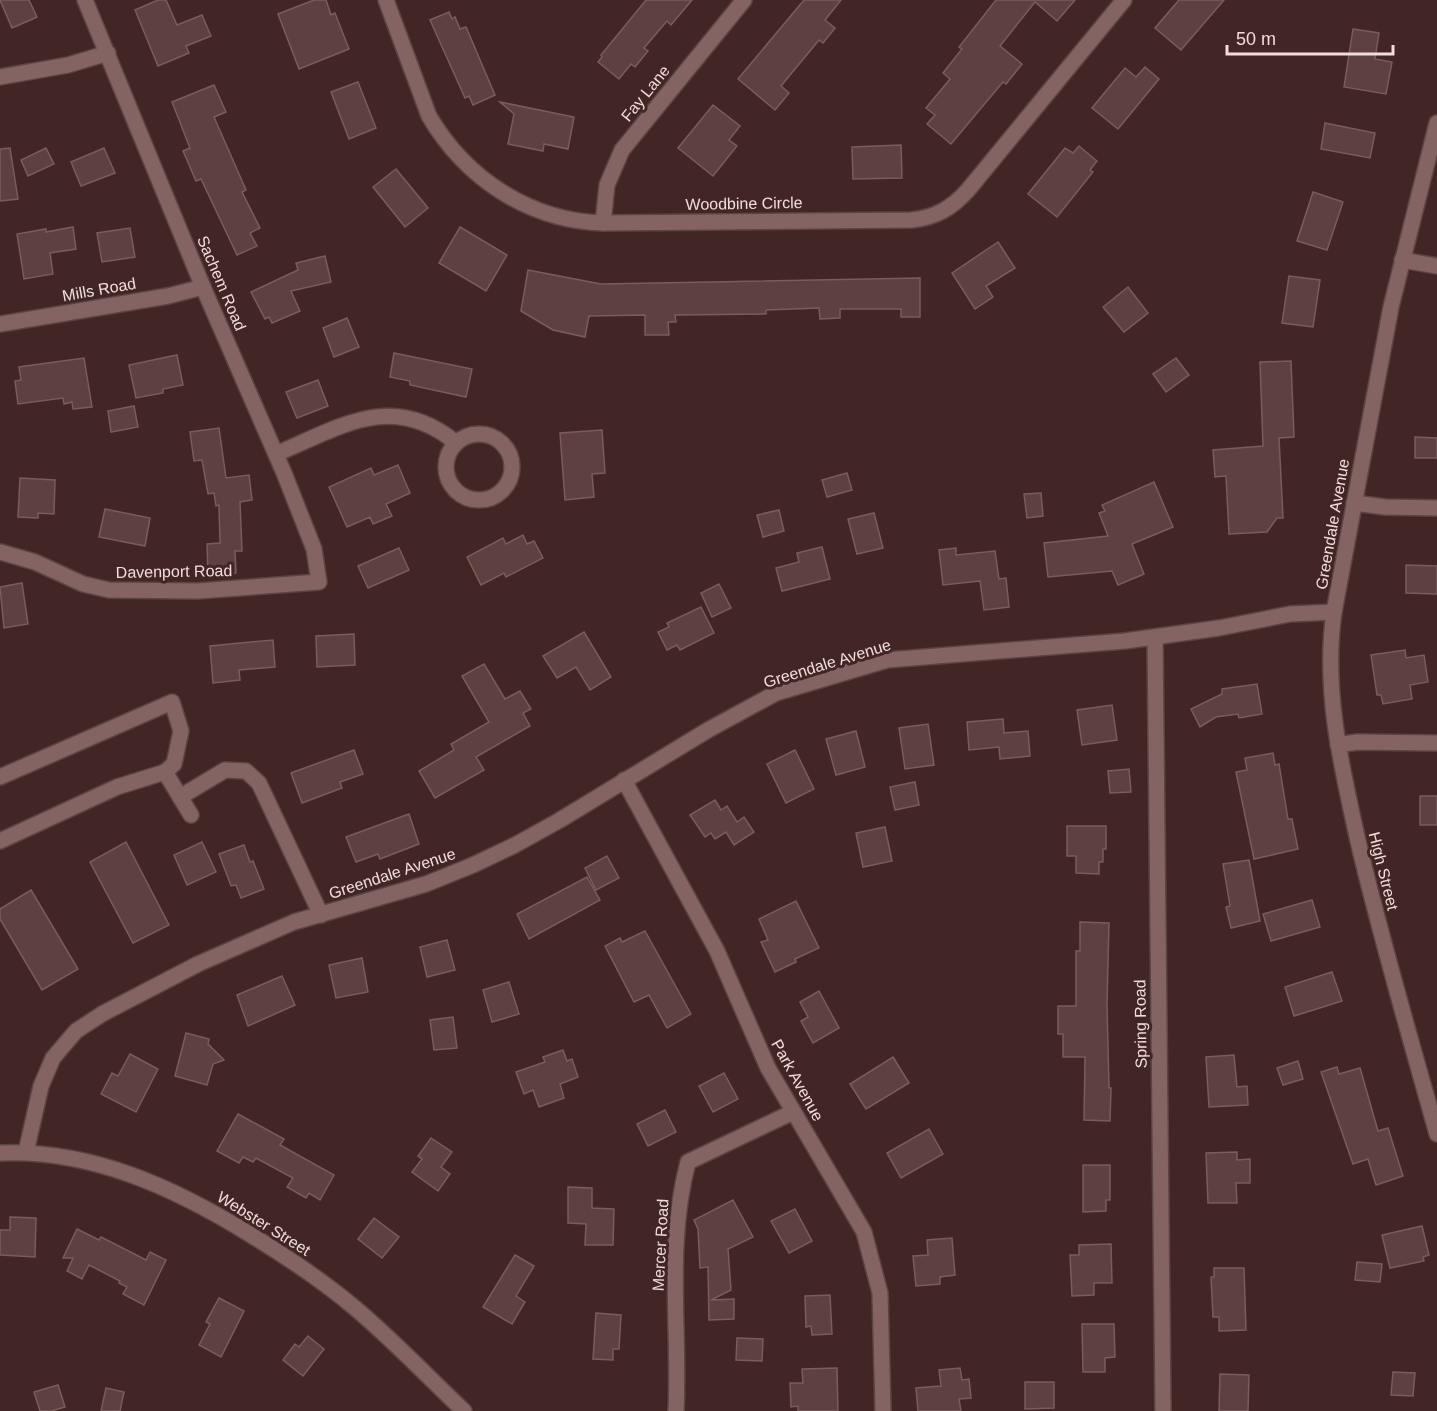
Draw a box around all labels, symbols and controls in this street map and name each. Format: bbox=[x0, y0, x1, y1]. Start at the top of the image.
scale bar bbox=[1227, 18, 1394, 56]
text: 50 m bbox=[1236, 29, 1276, 49]
street label: Fay Lane bbox=[618, 62, 673, 125]
street label: Woodbine Circle bbox=[685, 194, 803, 213]
street label: Sachem Road bbox=[194, 233, 249, 333]
street label: Mills Road bbox=[61, 275, 137, 304]
street label: Greendale Avenue bbox=[1313, 457, 1352, 591]
street label: Davenport Road bbox=[116, 562, 232, 581]
street label: Greendale Avenue bbox=[761, 636, 893, 691]
street label: High Street bbox=[1366, 830, 1402, 913]
street label: Greendale Avenue bbox=[327, 845, 458, 902]
street label: Spring Road bbox=[1131, 979, 1150, 1069]
street label: Park Avenue bbox=[768, 1037, 827, 1124]
street label: Webster Street bbox=[214, 1188, 314, 1259]
street label: Mercer Road bbox=[650, 1198, 671, 1292]

